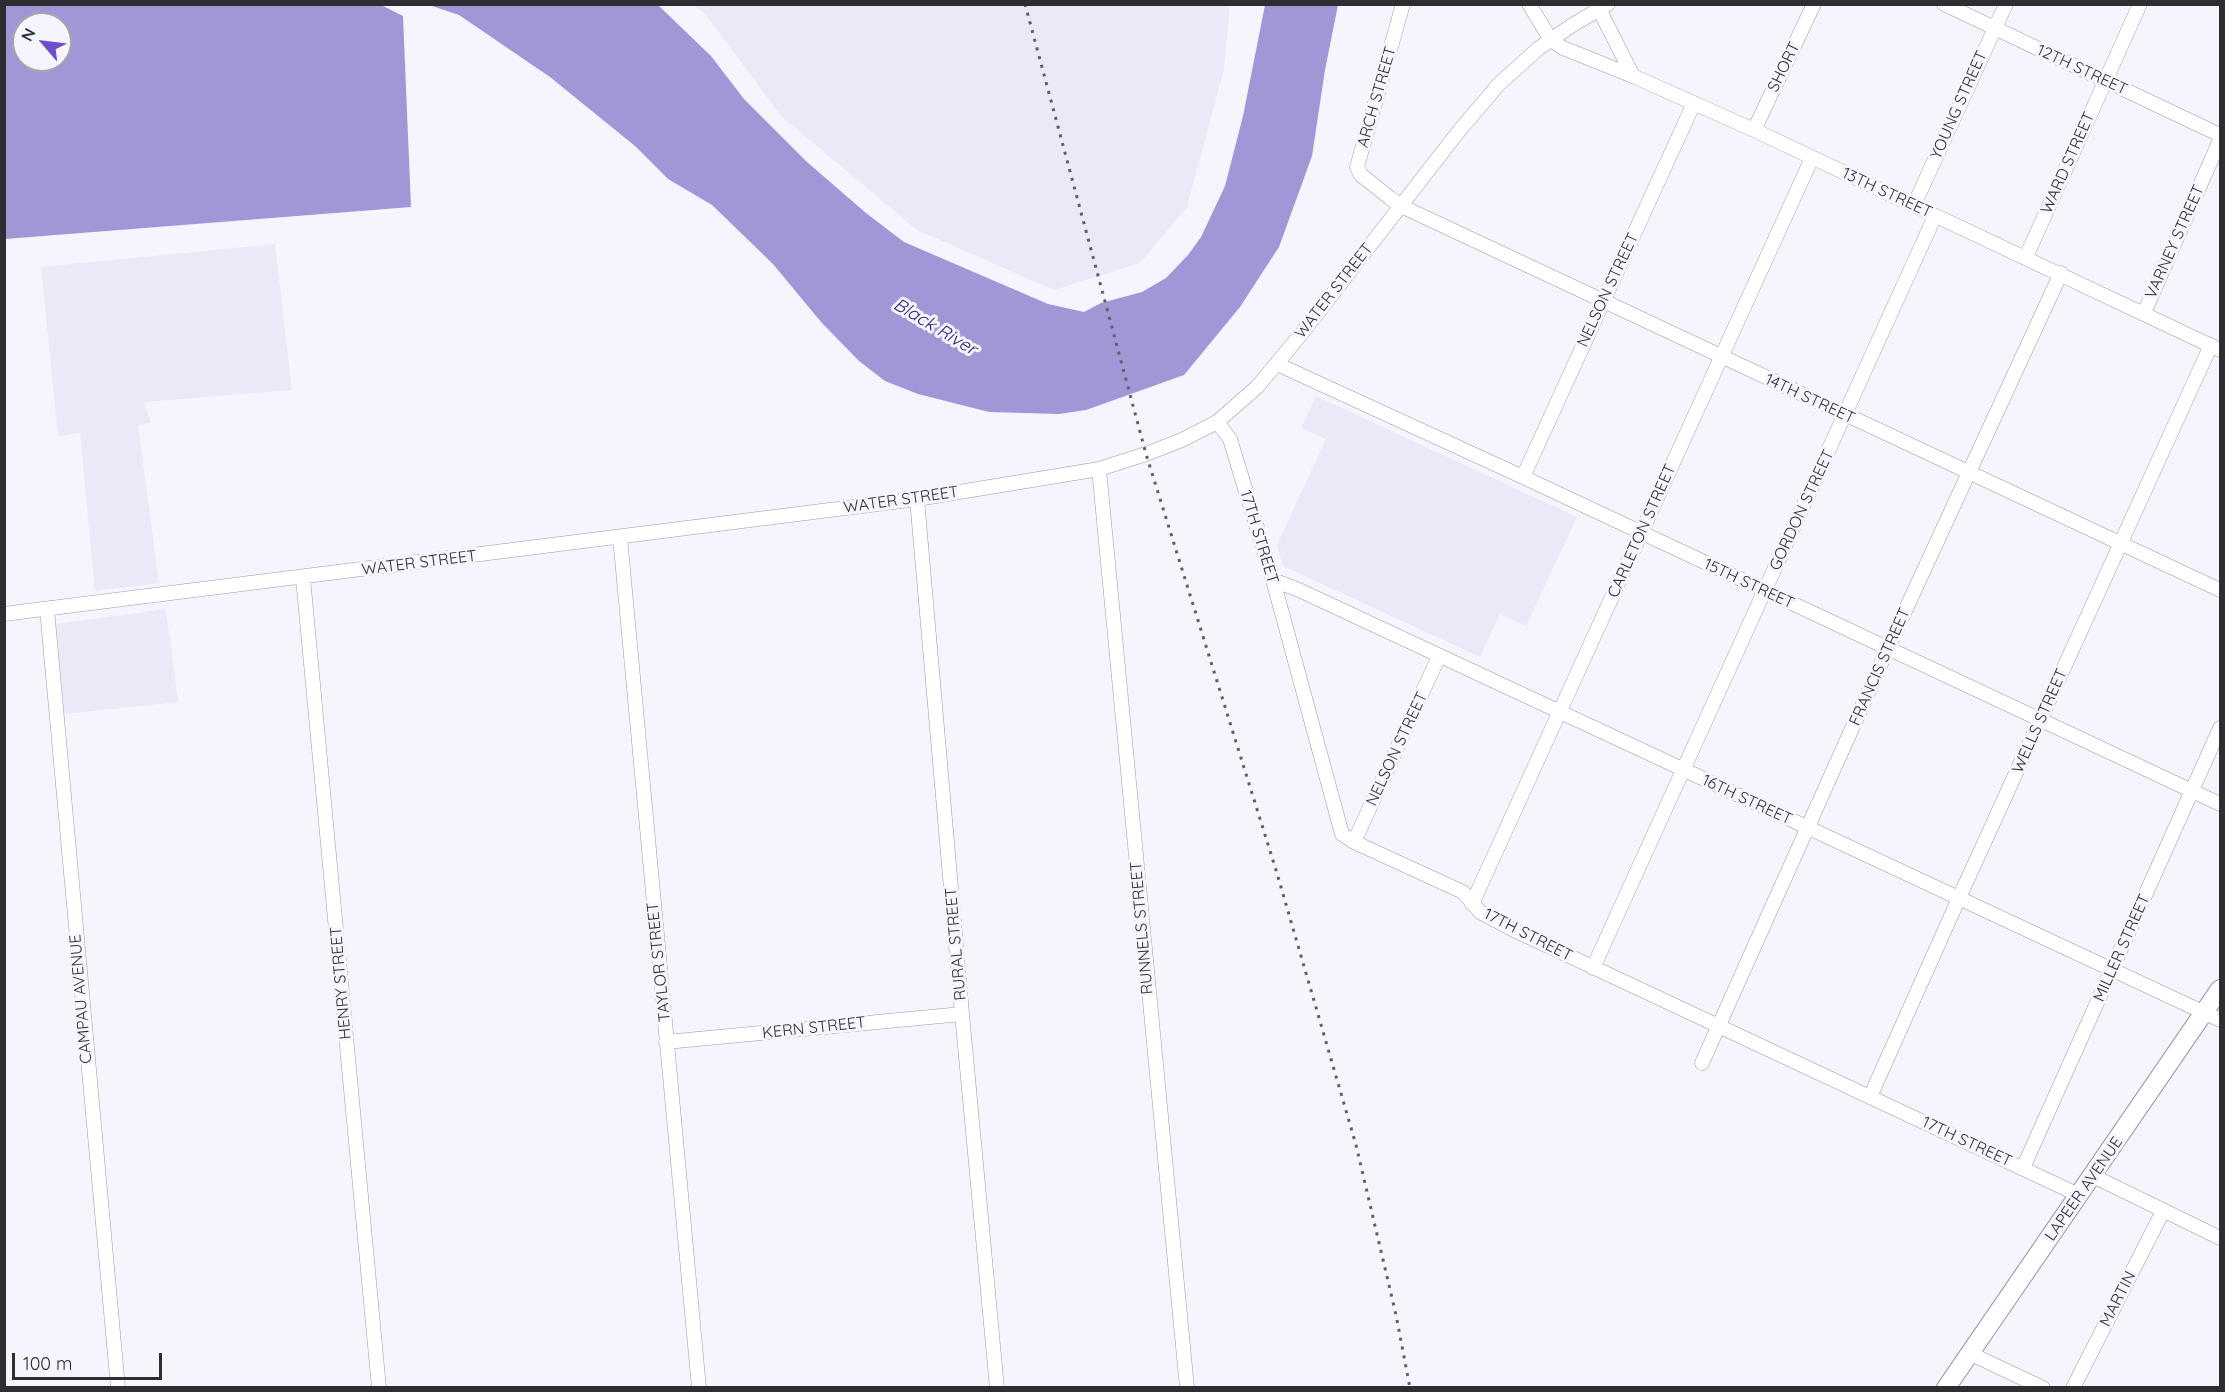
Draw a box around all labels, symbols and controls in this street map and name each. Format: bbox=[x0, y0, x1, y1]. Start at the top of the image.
north arrow bbox=[12, 12, 72, 72]
text: N bbox=[16, 25, 39, 44]
street label: SHORT bbox=[1764, 39, 1804, 95]
street label: 12TH STREET bbox=[2034, 41, 2130, 99]
street label: ARCH STREET bbox=[1353, 44, 1401, 150]
street label: YOUNG STREET bbox=[1927, 48, 1991, 162]
street label: WARD STREET bbox=[2037, 109, 2099, 217]
street label: 13TH STREET bbox=[1839, 164, 1935, 222]
street label: VARNEY STREET bbox=[2141, 182, 2209, 302]
street label: NELSON STREET bbox=[1573, 230, 1643, 350]
street label: WATER STREET bbox=[1291, 239, 1377, 343]
water label: Black River bbox=[890, 294, 980, 360]
street label: 14TH STREET bbox=[1762, 370, 1858, 428]
street label: GORDON STREET bbox=[1766, 447, 1838, 573]
street label: CARLETON STREET bbox=[1604, 461, 1680, 601]
street label: WATER STREET bbox=[842, 482, 960, 518]
street label: 17TH STREET bbox=[1236, 488, 1282, 586]
street label: WATER STREET bbox=[360, 546, 478, 580]
street label: 15TH STREET bbox=[1701, 555, 1797, 613]
street label: FRANCIS STREET bbox=[1845, 605, 1915, 729]
street label: WELLS STREET bbox=[2008, 666, 2072, 776]
street label: NELSON STREET bbox=[1362, 689, 1432, 809]
street label: 16TH STREET bbox=[1699, 771, 1795, 829]
street label: RUNNELS STREET bbox=[1127, 861, 1157, 995]
street label: RURAL STREET bbox=[942, 887, 970, 1001]
street label: MILLER STREET bbox=[2090, 891, 2154, 1005]
street label: TAYLOR STREET bbox=[643, 901, 675, 1023]
street label: 17TH STREET bbox=[1480, 904, 1576, 966]
street label: HENRY STREET bbox=[327, 926, 355, 1040]
street label: CAMPAU AVENUE bbox=[66, 934, 96, 1064]
street label: KERN STREET bbox=[761, 1013, 867, 1043]
street label: 17TH STREET bbox=[1919, 1113, 2015, 1171]
street label: LAPEER AVENUE bbox=[2041, 1133, 2127, 1245]
street label: MARTIN bbox=[2096, 1268, 2140, 1330]
scale bar bbox=[15, 1341, 165, 1379]
text: 100 m bbox=[23, 1352, 72, 1375]

